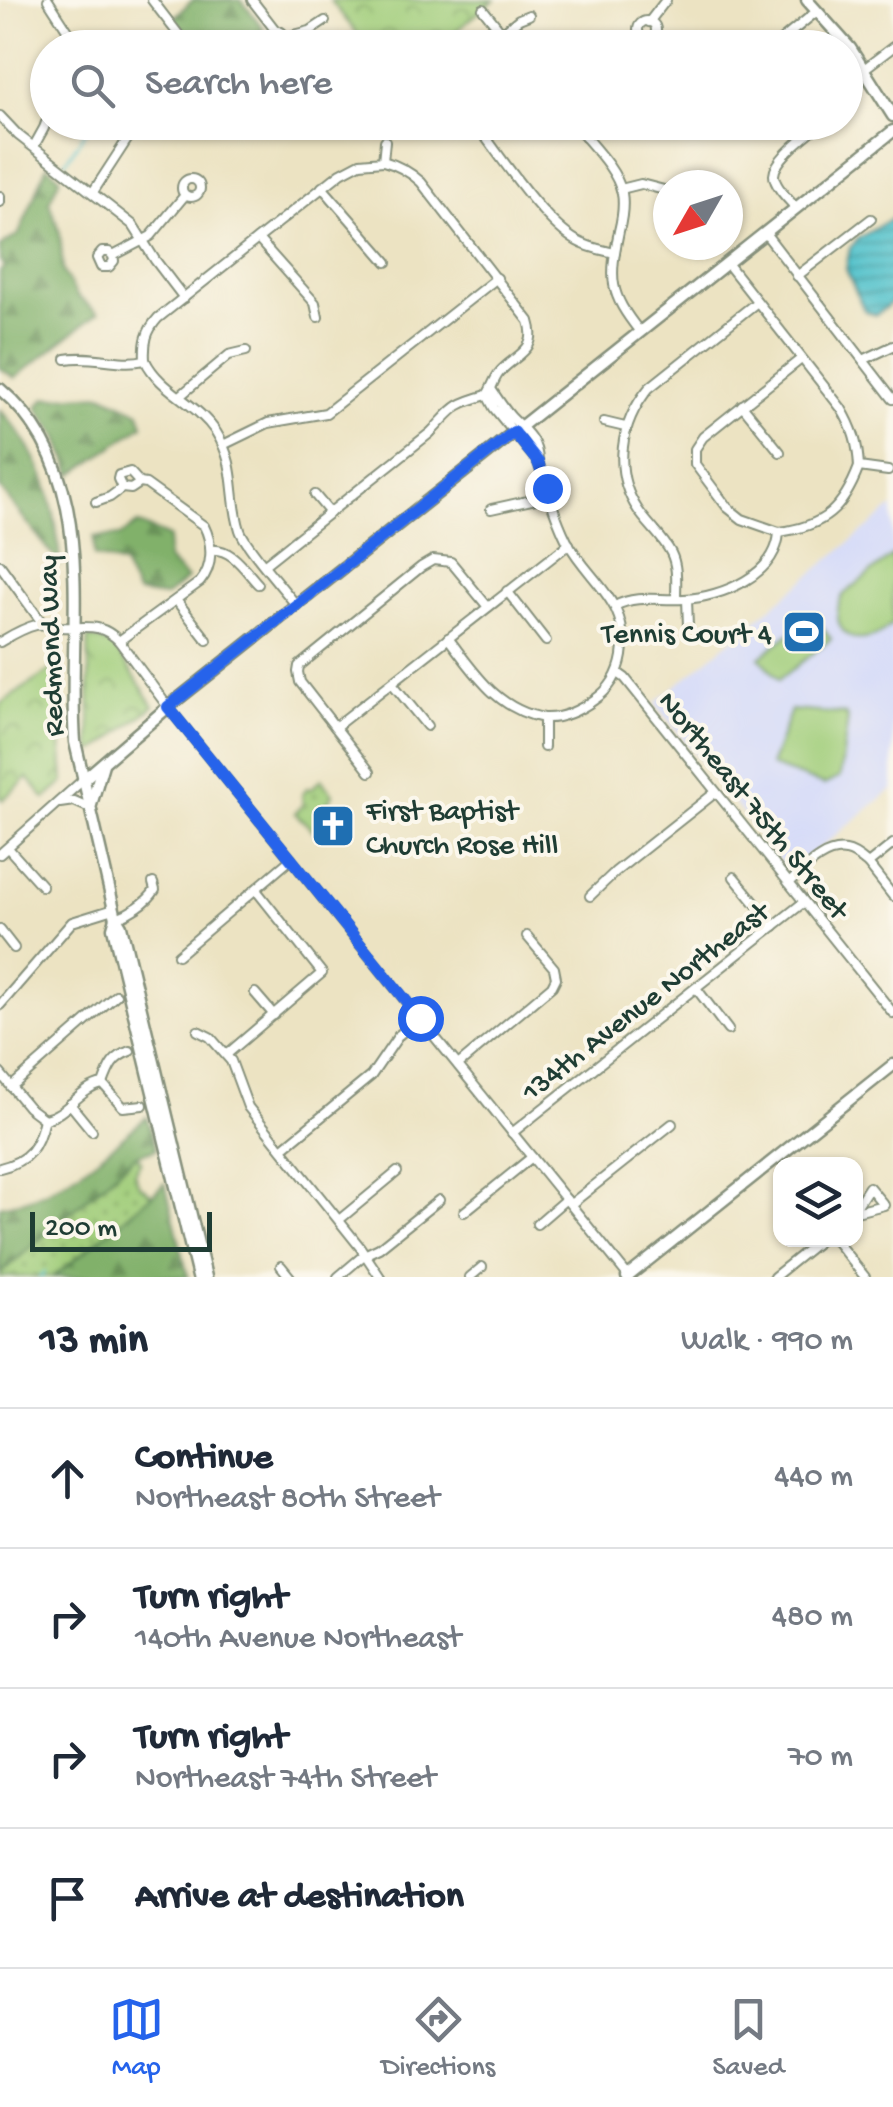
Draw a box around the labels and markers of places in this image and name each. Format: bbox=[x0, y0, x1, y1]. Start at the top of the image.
sports icon: Tennis Court 4 bbox=[781, 609, 827, 655]
place label: Tennis Court 4 bbox=[600, 619, 772, 654]
place label: First Baptist Church Rose Hill bbox=[365, 796, 558, 865]
church icon: First Baptist Church Rose Hill bbox=[310, 803, 356, 849]

